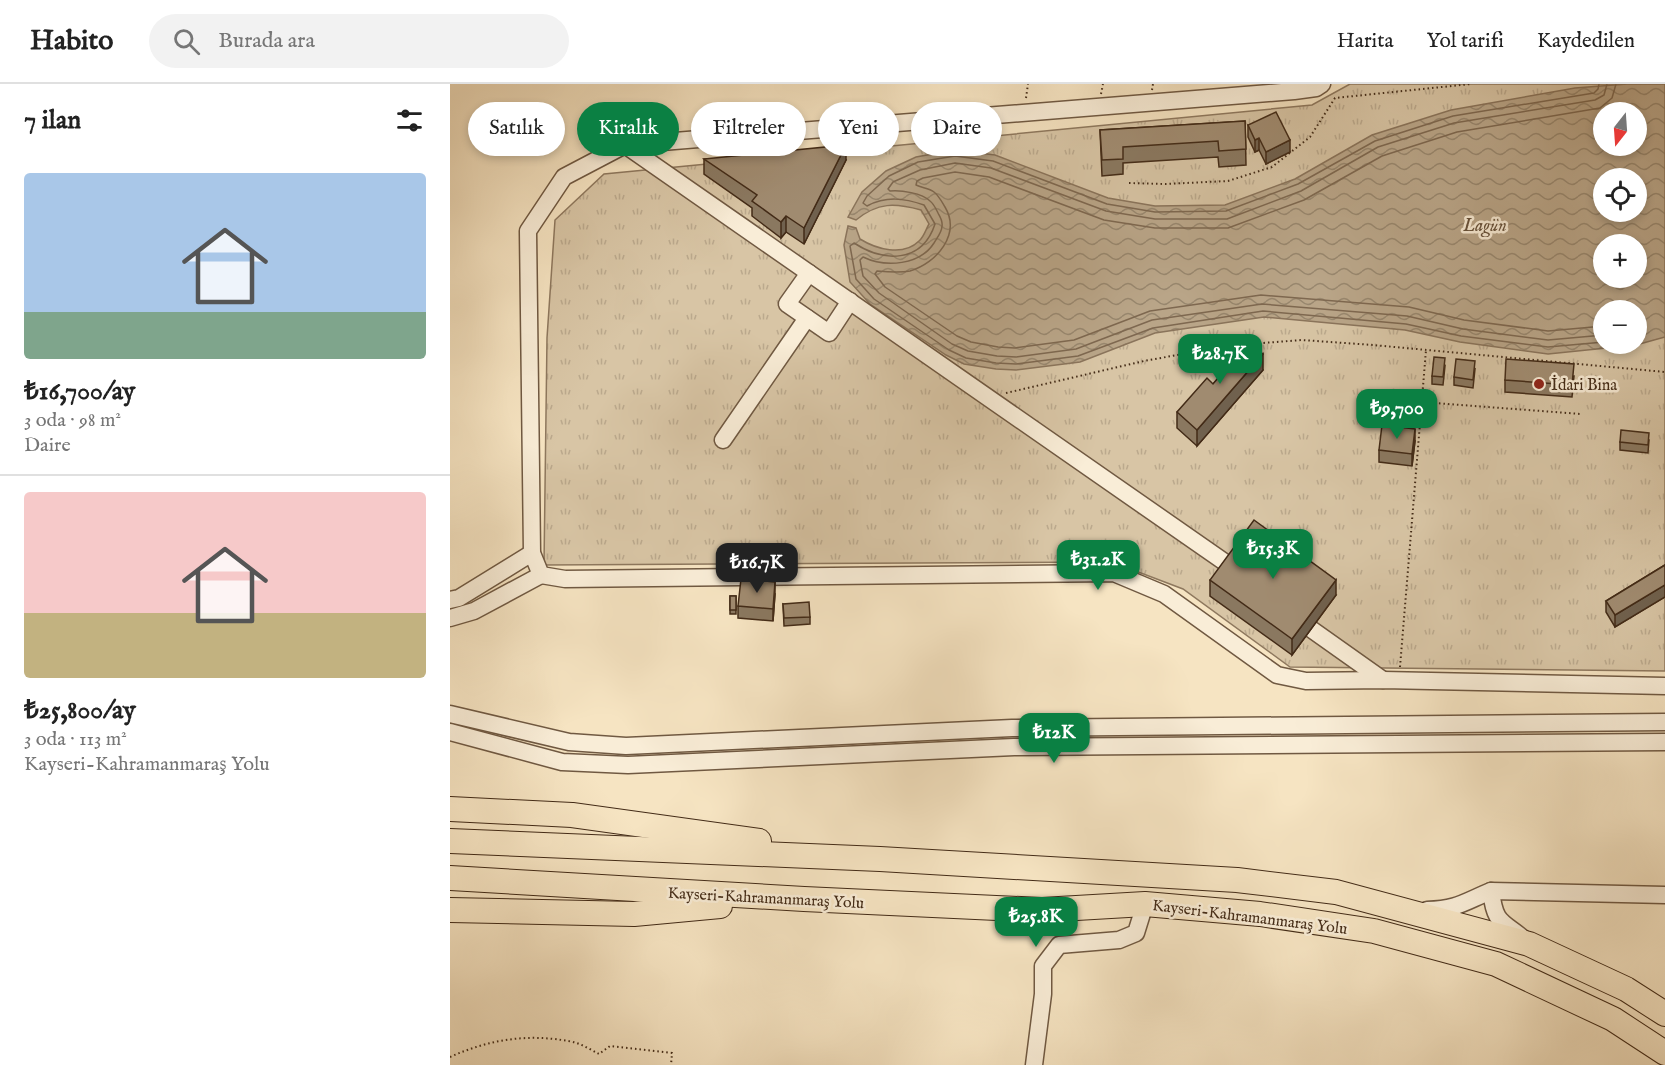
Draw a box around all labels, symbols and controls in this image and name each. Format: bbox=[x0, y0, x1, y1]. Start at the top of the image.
search box bbox=[149, 14, 569, 68]
text: Habito bbox=[30, 24, 113, 59]
icon: search bbox=[170, 25, 203, 58]
text: Burada ara bbox=[218, 27, 315, 55]
text: Harita bbox=[1337, 28, 1394, 55]
text: Yol tarifi bbox=[1427, 28, 1504, 55]
text: Kaydedilen bbox=[1537, 28, 1635, 55]
chip: Satılık bbox=[468, 102, 565, 156]
chip: Kiralık bbox=[577, 102, 679, 156]
chip: Filtreler bbox=[691, 102, 806, 156]
chip: Yeni bbox=[818, 102, 899, 156]
chip: Daire bbox=[911, 102, 1002, 156]
north arrow bbox=[1593, 102, 1647, 156]
map controls bbox=[1593, 102, 1647, 354]
text: 7 ilan bbox=[24, 104, 81, 137]
icon: filters bbox=[393, 104, 426, 137]
button: locate bbox=[1593, 168, 1647, 222]
icon: home bbox=[171, 212, 279, 320]
water label: Lagün bbox=[1462, 215, 1507, 238]
button: + bbox=[1593, 234, 1647, 288]
button: − bbox=[1593, 300, 1647, 354]
pin: ₺28.7K bbox=[1171, 334, 1269, 385]
text: ₺28.7K bbox=[1192, 341, 1248, 366]
place label: İdari Bina bbox=[1551, 374, 1617, 396]
text: ₺16,700/ay bbox=[24, 375, 135, 408]
marker: İdari Bina bbox=[1532, 377, 1546, 391]
pin: ₺9,700 bbox=[1348, 389, 1446, 440]
text: ₺9,700 bbox=[1370, 396, 1424, 421]
text: 3 oda · 98 m² bbox=[24, 408, 121, 433]
text: Daire bbox=[24, 433, 71, 458]
pin: ₺15.3K bbox=[1224, 529, 1322, 580]
icon: home bbox=[171, 531, 279, 639]
text: ₺15.3K bbox=[1247, 536, 1299, 561]
pin: ₺31.2K bbox=[1049, 540, 1147, 591]
pin: ₺16.7K bbox=[708, 543, 806, 594]
text: ₺31.2K bbox=[1071, 547, 1125, 572]
text: ₺16.7K bbox=[730, 550, 784, 575]
text: ₺25,800/ay bbox=[24, 694, 136, 727]
pin: ₺12K bbox=[1018, 713, 1090, 764]
text: ₺12K bbox=[1033, 720, 1075, 745]
text: 3 oda · 113 m² bbox=[24, 727, 127, 752]
text: Kayseri-Kahramanmaraş Yolu bbox=[24, 752, 270, 777]
street label: Kayseri-Kahramanmaraş Yolu bbox=[667, 884, 865, 914]
street label: Kayseri-Kahramanmaraş Yolu bbox=[1151, 896, 1349, 940]
pin: ₺25.8K bbox=[987, 897, 1085, 948]
text: ₺25.8K bbox=[1009, 904, 1063, 929]

